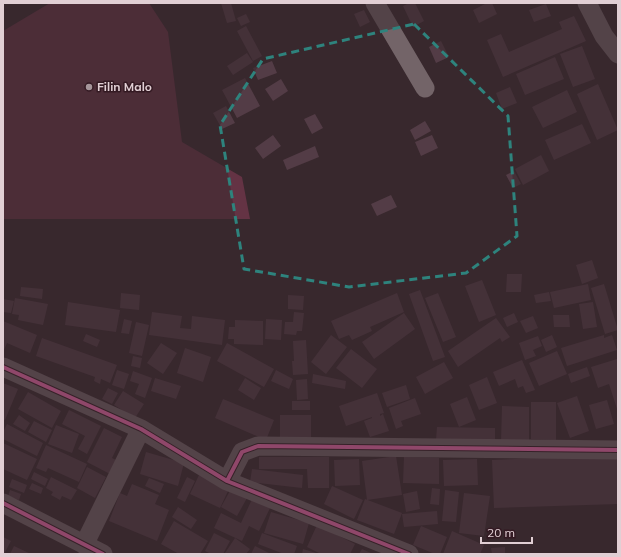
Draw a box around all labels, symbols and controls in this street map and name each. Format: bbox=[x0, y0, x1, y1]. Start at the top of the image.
place label: Filin Malo bbox=[97, 79, 152, 94]
marker: Filin Malo bbox=[84, 82, 94, 92]
scale bar bbox=[481, 519, 532, 545]
text: 20 m bbox=[487, 525, 515, 540]

